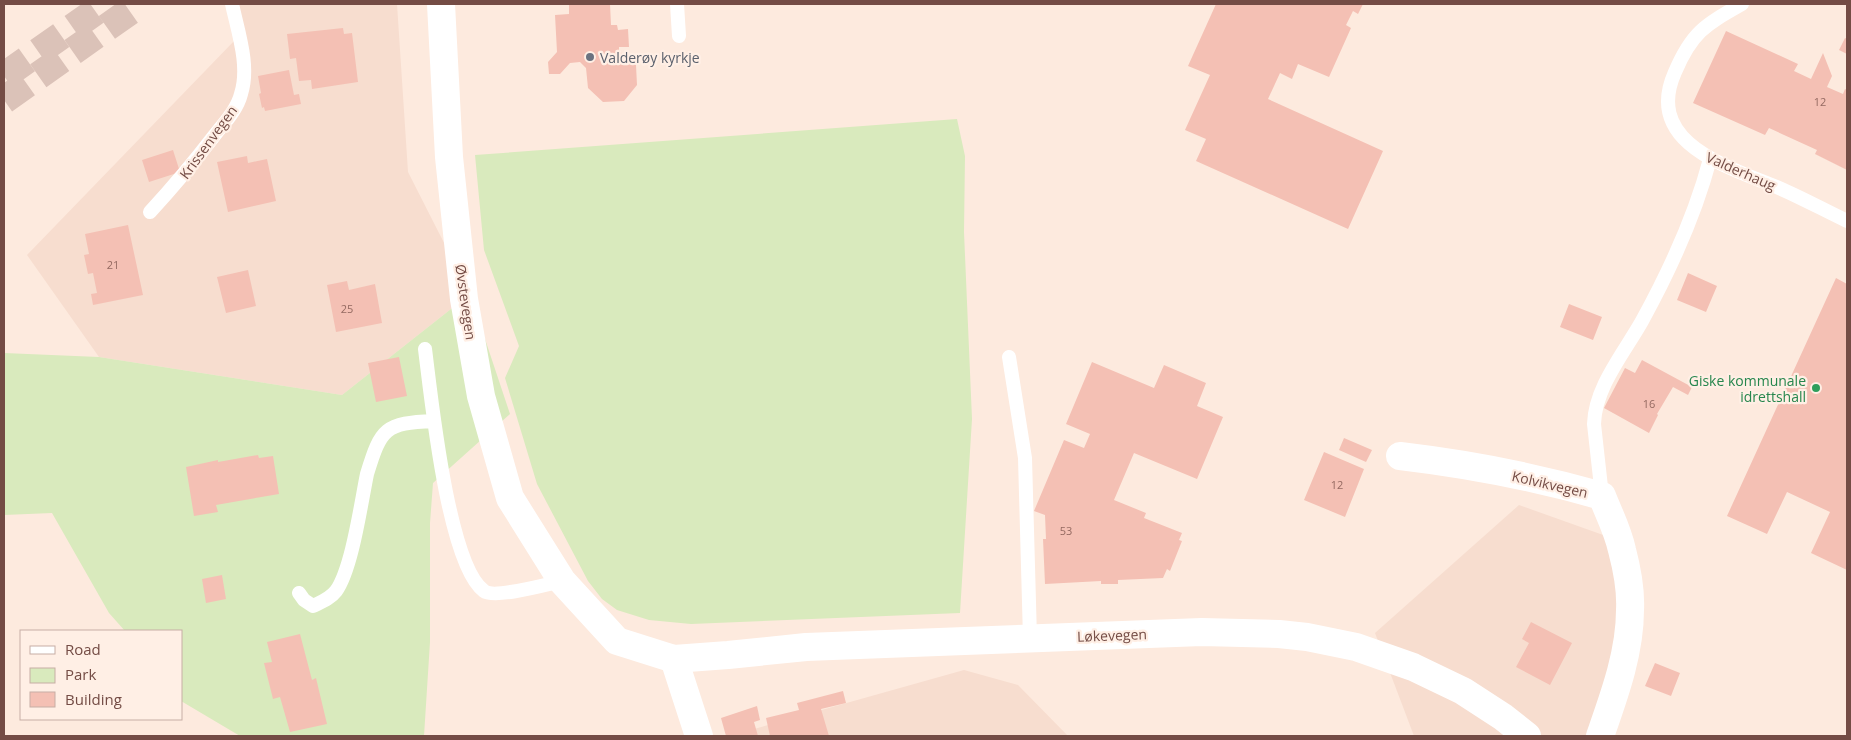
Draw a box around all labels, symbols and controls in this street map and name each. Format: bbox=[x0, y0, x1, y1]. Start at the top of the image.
place label: Valderøy kyrkje bbox=[600, 48, 700, 67]
marker: Valderøy kyrkje bbox=[584, 51, 596, 63]
house number: 12 bbox=[1814, 94, 1826, 109]
street label: Krissenvegen bbox=[175, 101, 241, 183]
street label: Valderhaug bbox=[1703, 147, 1779, 195]
house number: 21 bbox=[107, 257, 119, 272]
street label: Øvstevegen bbox=[451, 263, 481, 341]
house number: 25 bbox=[341, 301, 353, 316]
place label: Giske kommunale idrettshall bbox=[1689, 371, 1806, 406]
marker: Giske kommunale idrettshall bbox=[1810, 382, 1822, 394]
house number: 16 bbox=[1643, 396, 1655, 411]
street label: Kolvikvegen bbox=[1510, 466, 1590, 502]
house number: 12 bbox=[1331, 477, 1343, 492]
house number: 53 bbox=[1060, 523, 1072, 538]
street label: Løkevegen bbox=[1077, 624, 1147, 646]
legend bbox=[20, 630, 182, 720]
text: Road bbox=[65, 639, 101, 659]
text: Park bbox=[65, 664, 96, 684]
text: Building bbox=[65, 689, 122, 709]

